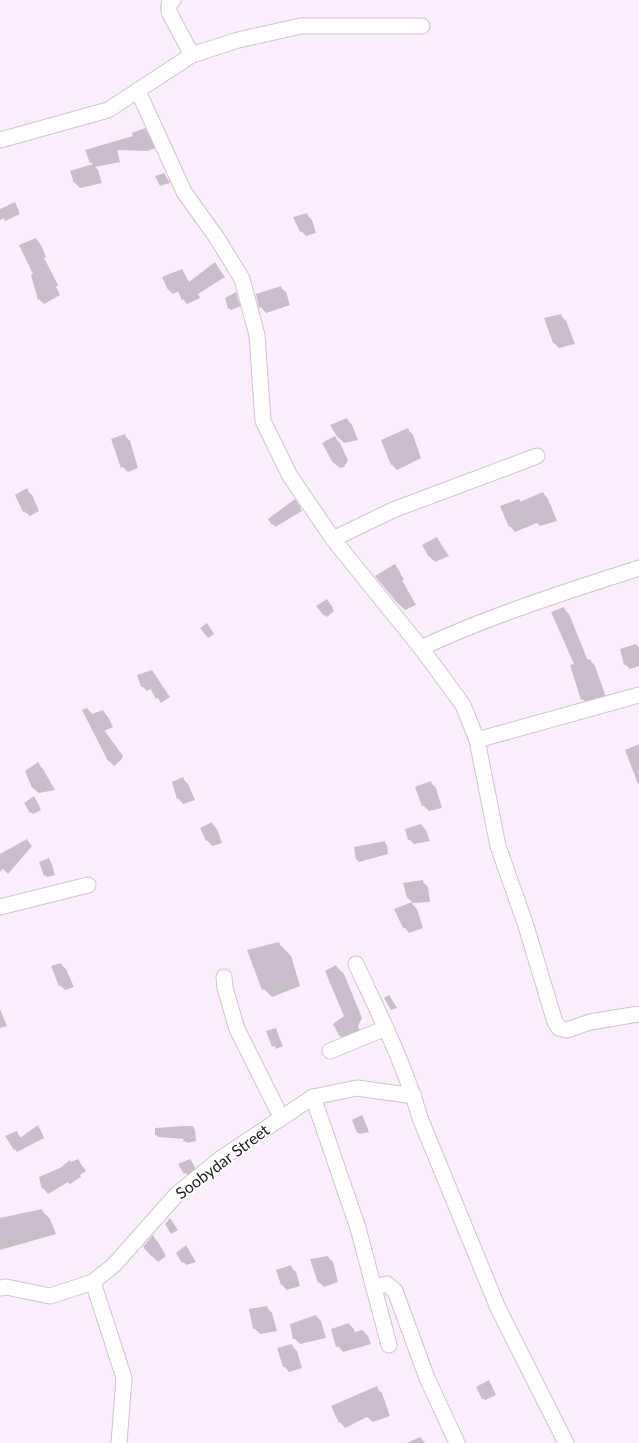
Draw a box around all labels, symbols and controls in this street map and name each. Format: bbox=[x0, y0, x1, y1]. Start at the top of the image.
street label: Soobydar Street bbox=[171, 1120, 273, 1202]

